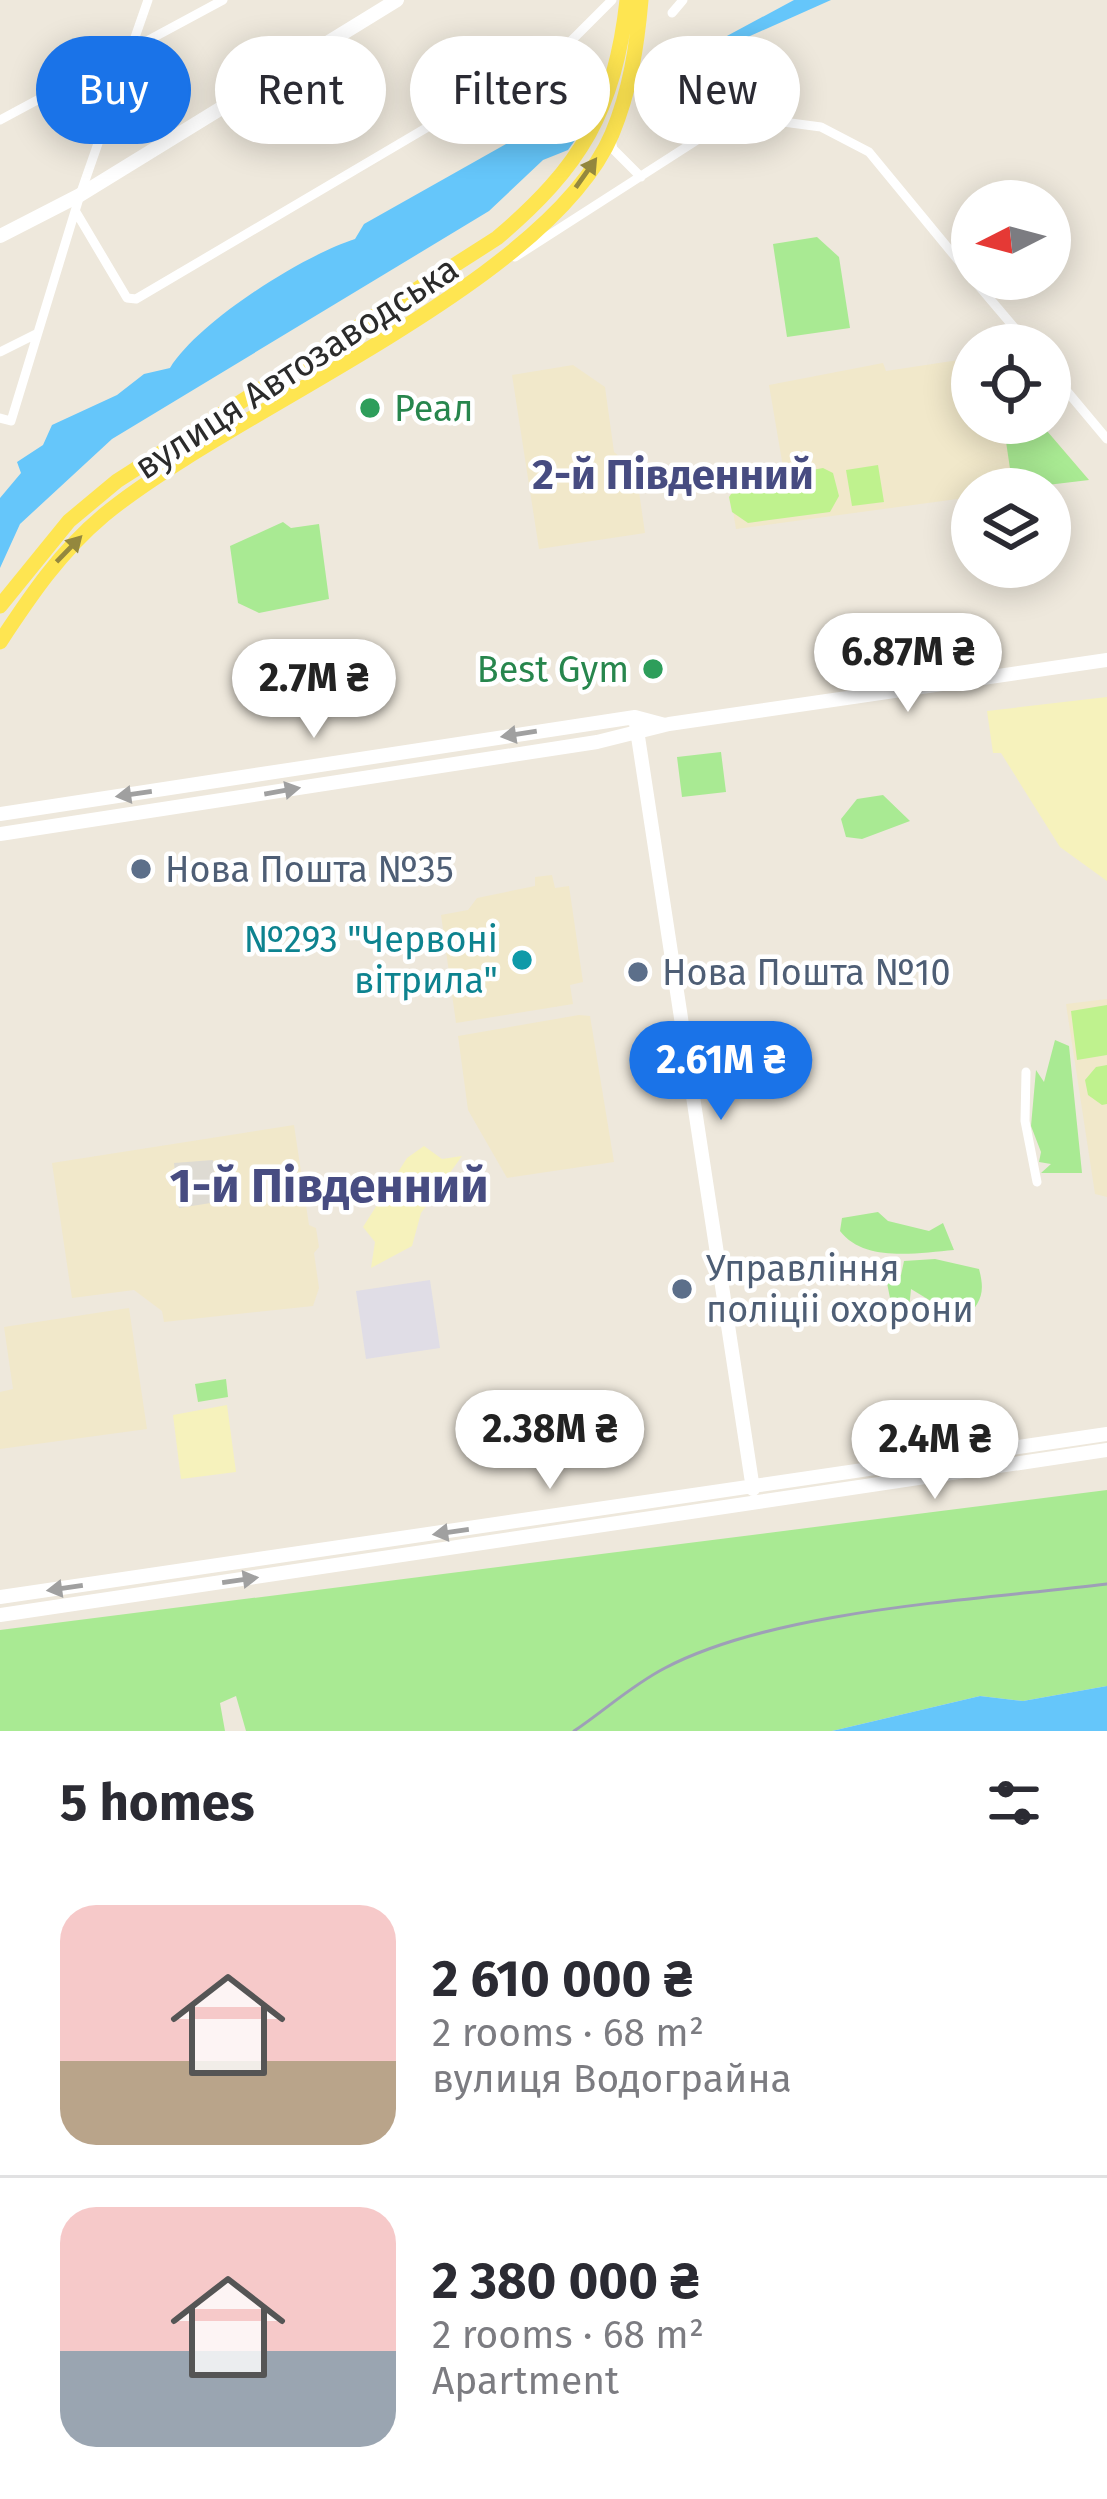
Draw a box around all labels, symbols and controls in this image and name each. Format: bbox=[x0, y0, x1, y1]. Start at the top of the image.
chip: Buy bbox=[36, 36, 191, 144]
chip: Rent bbox=[215, 36, 386, 144]
chip: Filters bbox=[410, 36, 610, 144]
chip: New bbox=[634, 36, 800, 144]
one-way arrow bbox=[574, 157, 597, 189]
north arrow bbox=[951, 180, 1071, 300]
map controls bbox=[951, 180, 1071, 588]
street label: вулиця Автозаводська bbox=[126, 247, 467, 489]
button: locate bbox=[951, 324, 1071, 444]
place label: Реал bbox=[394, 387, 473, 431]
marker: Реал bbox=[357, 395, 383, 421]
district label: 2-й Південний bbox=[532, 450, 814, 500]
button: layers bbox=[951, 468, 1071, 588]
one-way arrow bbox=[55, 535, 83, 564]
pin: 6.87M ₴ bbox=[797, 613, 1019, 715]
text: 6.87M ₴ bbox=[841, 629, 975, 675]
pin: 2.7M ₴ bbox=[216, 639, 412, 741]
place label: Best Gym bbox=[477, 648, 629, 692]
text: 2.7M ₴ bbox=[259, 655, 369, 701]
marker: Best Gym bbox=[640, 656, 666, 682]
one-way arrow bbox=[500, 725, 537, 744]
one-way arrow bbox=[263, 781, 301, 799]
one-way arrow bbox=[114, 785, 152, 804]
place label: Нова Пошта №35 bbox=[165, 848, 454, 892]
marker: Нова Пошта №35 bbox=[128, 856, 154, 882]
place label: №293 "Червоні вітрила" bbox=[244, 918, 498, 1003]
marker: №293 "Червоні вітрила" bbox=[509, 947, 535, 973]
place label: Нова Пошта №10 bbox=[662, 951, 951, 995]
marker: Нова Пошта №10 bbox=[625, 959, 651, 985]
pin: 2.61M ₴ bbox=[610, 1021, 832, 1123]
text: 2.61M ₴ bbox=[656, 1037, 786, 1083]
district label: 1-й Південний bbox=[169, 1157, 489, 1215]
place label: Управлiння полiцii охорони bbox=[706, 1247, 974, 1332]
marker: Управлiння полiцii охорони bbox=[669, 1276, 695, 1302]
pin: 2.38M ₴ bbox=[439, 1390, 661, 1492]
pin: 2.4M ₴ bbox=[837, 1400, 1033, 1502]
text: 2.38M ₴ bbox=[482, 1406, 618, 1452]
text: 2.4M ₴ bbox=[878, 1416, 992, 1462]
one-way arrow bbox=[432, 1523, 470, 1542]
one-way arrow bbox=[222, 1570, 260, 1589]
one-way arrow bbox=[46, 1579, 84, 1598]
icon: filters bbox=[981, 1770, 1047, 1836]
text: 5 homes bbox=[60, 1772, 255, 1834]
text: 2 610 000 ₴ bbox=[432, 1948, 693, 2010]
icon: home bbox=[156, 1953, 300, 2097]
text: 2 rooms · 68 m² bbox=[432, 2010, 704, 2056]
text: вулиця Водограйна bbox=[432, 2056, 792, 2102]
text: 2 380 000 ₴ bbox=[432, 2250, 699, 2312]
icon: home bbox=[156, 2255, 300, 2399]
text: 2 rooms · 68 m² bbox=[432, 2312, 704, 2358]
text: Apartment bbox=[432, 2358, 619, 2404]

